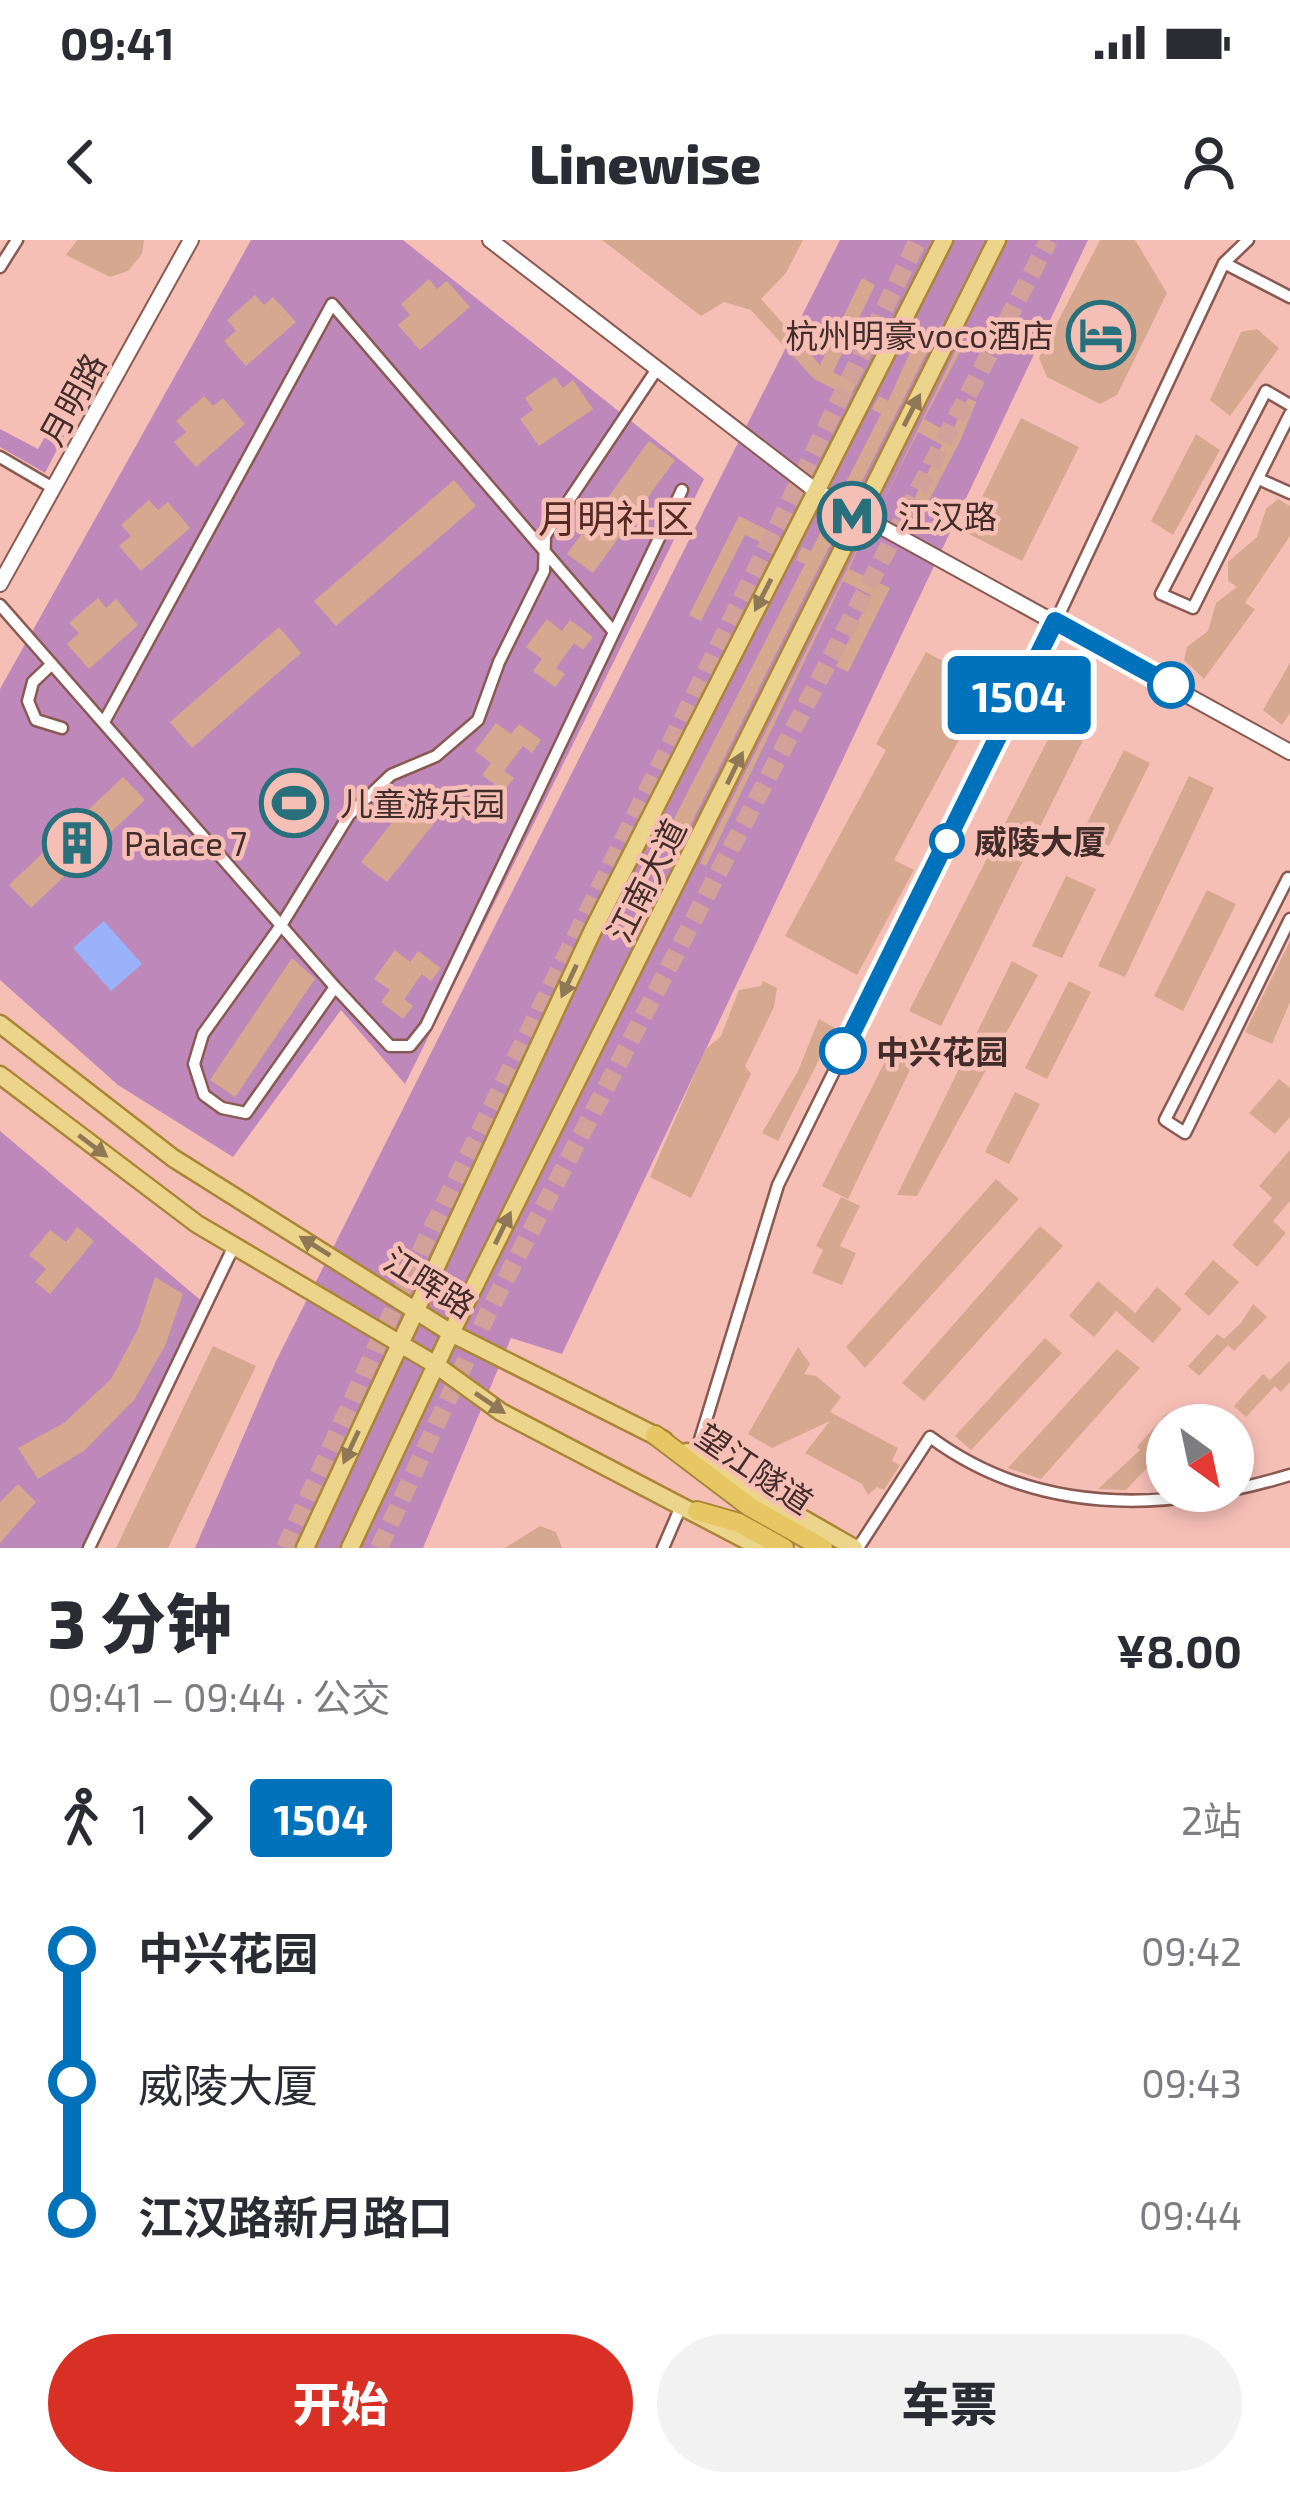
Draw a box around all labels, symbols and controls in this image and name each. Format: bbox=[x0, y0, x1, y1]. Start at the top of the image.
text: 09:41 bbox=[60, 15, 175, 69]
icon: back bbox=[48, 129, 114, 195]
icon: person bbox=[1176, 129, 1242, 195]
text: Linewise bbox=[529, 130, 761, 195]
hotel icon: 杭州明豪voco酒店 bbox=[1066, 300, 1136, 370]
place label: 杭州明豪voco酒店 bbox=[785, 315, 1054, 355]
street label: 月明路 bbox=[31, 346, 113, 452]
one-way arrow bbox=[901, 393, 921, 427]
metro station icon: 江汉路 bbox=[817, 481, 887, 551]
district label: 月明社区 bbox=[538, 494, 694, 541]
place label: 江汉路 bbox=[898, 496, 997, 536]
one-way arrow bbox=[753, 578, 773, 613]
line badge: 1504 bbox=[935, 656, 1103, 734]
unlabelled marker bbox=[1149, 663, 1193, 707]
text: 1504 bbox=[972, 670, 1066, 720]
one-way arrow bbox=[725, 751, 745, 785]
sports icon: 儿童游乐园 bbox=[259, 768, 329, 838]
place label: 儿童游乐园 bbox=[340, 783, 505, 823]
building icon: Palace 7 bbox=[42, 808, 112, 878]
street label: 江南大道 bbox=[598, 812, 694, 948]
place label: 威陵大厦 bbox=[974, 821, 1106, 861]
place label: Palace 7 bbox=[124, 823, 247, 863]
marker: 威陵大厦 bbox=[931, 825, 963, 857]
one-way arrow bbox=[559, 964, 579, 999]
marker: 中兴花园 bbox=[821, 1029, 865, 1073]
place label: 中兴花园 bbox=[876, 1031, 1008, 1071]
one-way arrow bbox=[77, 1133, 109, 1157]
one-way arrow bbox=[492, 1211, 512, 1245]
one-way arrow bbox=[298, 1236, 332, 1257]
street label: 江晖路 bbox=[377, 1239, 483, 1325]
one-way arrow bbox=[474, 1391, 506, 1414]
north arrow bbox=[1146, 1404, 1254, 1512]
map controls bbox=[1146, 1404, 1254, 1512]
street label: 望江隧道 bbox=[689, 1415, 821, 1521]
one-way arrow bbox=[341, 1430, 361, 1465]
text: 3 分钟 bbox=[48, 1582, 232, 1661]
text: ¥8.00 bbox=[1116, 1623, 1242, 1677]
text: 09:41 – 09:44 · 公交 bbox=[48, 1673, 391, 1720]
icon: walk bbox=[48, 1785, 114, 1851]
icon: forward bbox=[166, 1785, 232, 1851]
text: 1504 bbox=[274, 1793, 368, 1843]
text: 1 bbox=[132, 1795, 148, 1842]
text: 2站 bbox=[1181, 1796, 1242, 1843]
text: 中兴花园 bbox=[138, 1925, 318, 1979]
text: 09:42 bbox=[1141, 1927, 1242, 1974]
text: 威陵大厦 bbox=[138, 2057, 318, 2111]
text: 09:43 bbox=[1141, 2059, 1242, 2106]
text: 江汉路新月路口 bbox=[138, 2189, 453, 2243]
text: 09:44 bbox=[1139, 2191, 1242, 2238]
button: 开始 bbox=[48, 2334, 633, 2472]
button: 车票 bbox=[657, 2334, 1242, 2472]

